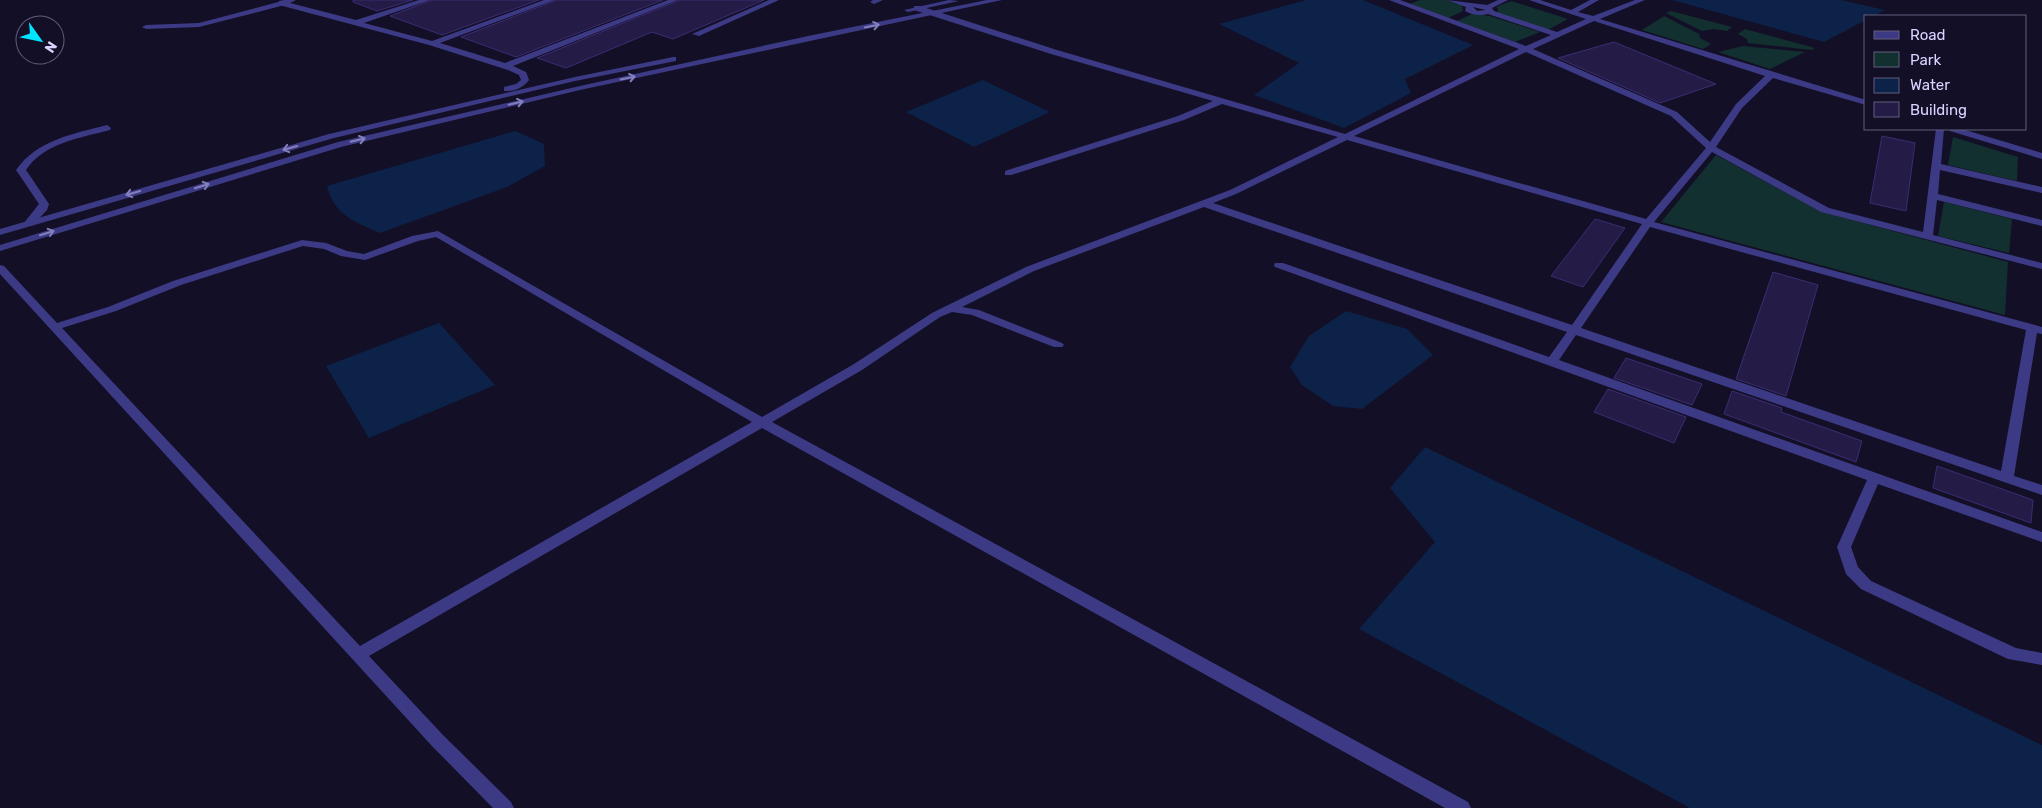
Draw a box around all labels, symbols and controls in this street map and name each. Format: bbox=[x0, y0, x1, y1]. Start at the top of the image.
north arrow bbox=[15, 15, 65, 65]
legend bbox=[1864, 15, 2027, 130]
one-way arrow bbox=[864, 20, 880, 30]
text: Road bbox=[1910, 26, 1946, 44]
text: N bbox=[41, 38, 60, 56]
text: Park bbox=[1910, 51, 1941, 69]
one-way arrow bbox=[619, 72, 635, 82]
text: Water bbox=[1910, 76, 1950, 94]
one-way arrow bbox=[508, 98, 524, 107]
text: Building bbox=[1910, 101, 1967, 119]
one-way arrow bbox=[349, 135, 365, 144]
one-way arrow bbox=[282, 144, 298, 154]
one-way arrow bbox=[194, 181, 209, 190]
one-way arrow bbox=[126, 189, 142, 199]
one-way arrow bbox=[38, 228, 54, 238]

